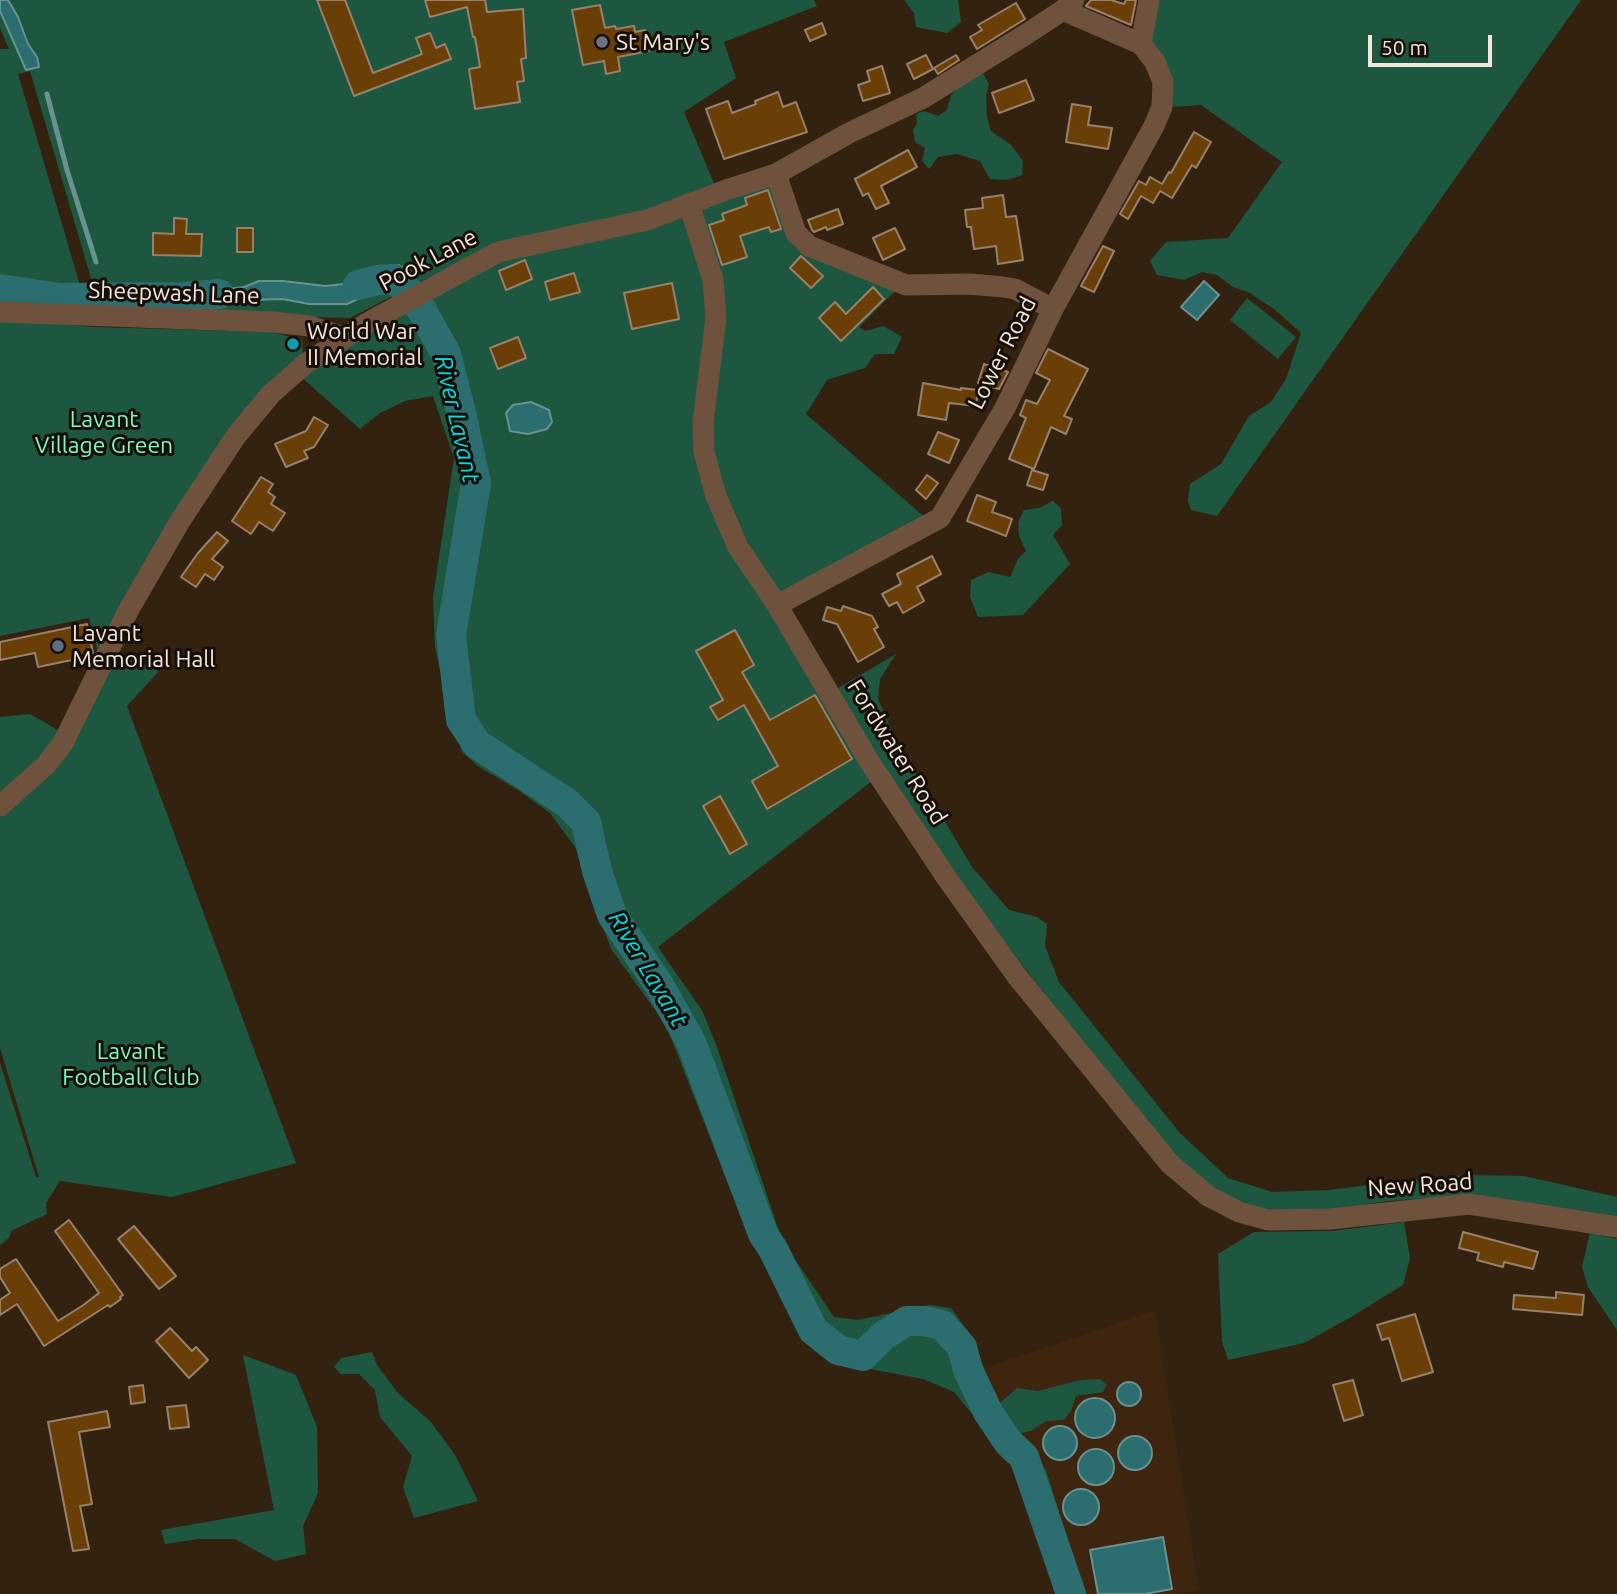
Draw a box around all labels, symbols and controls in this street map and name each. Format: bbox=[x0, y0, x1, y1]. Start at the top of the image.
scale bar bbox=[1372, 21, 1496, 65]
place label: St Mary's bbox=[616, 28, 710, 56]
marker: St Mary's bbox=[594, 34, 610, 50]
text: 50 m bbox=[1381, 35, 1428, 59]
street label: Pook Lane bbox=[374, 223, 482, 297]
street label: Sheepwash Lane bbox=[88, 276, 260, 310]
street label: Lower Road bbox=[962, 292, 1042, 414]
place label: World War II Memorial bbox=[307, 317, 422, 371]
marker: World War II Memorial bbox=[285, 336, 301, 352]
water label: River Lavant bbox=[428, 353, 486, 485]
park label: Lavant Village Green bbox=[35, 405, 173, 459]
place label: Lavant Memorial Hall bbox=[72, 619, 215, 673]
marker: Lavant Memorial Hall bbox=[50, 638, 66, 654]
street label: Fordwater Road bbox=[841, 674, 953, 830]
water label: River Lavant bbox=[602, 906, 694, 1032]
park label: Lavant Football Club bbox=[62, 1037, 200, 1091]
street label: New Road bbox=[1367, 1168, 1473, 1202]

